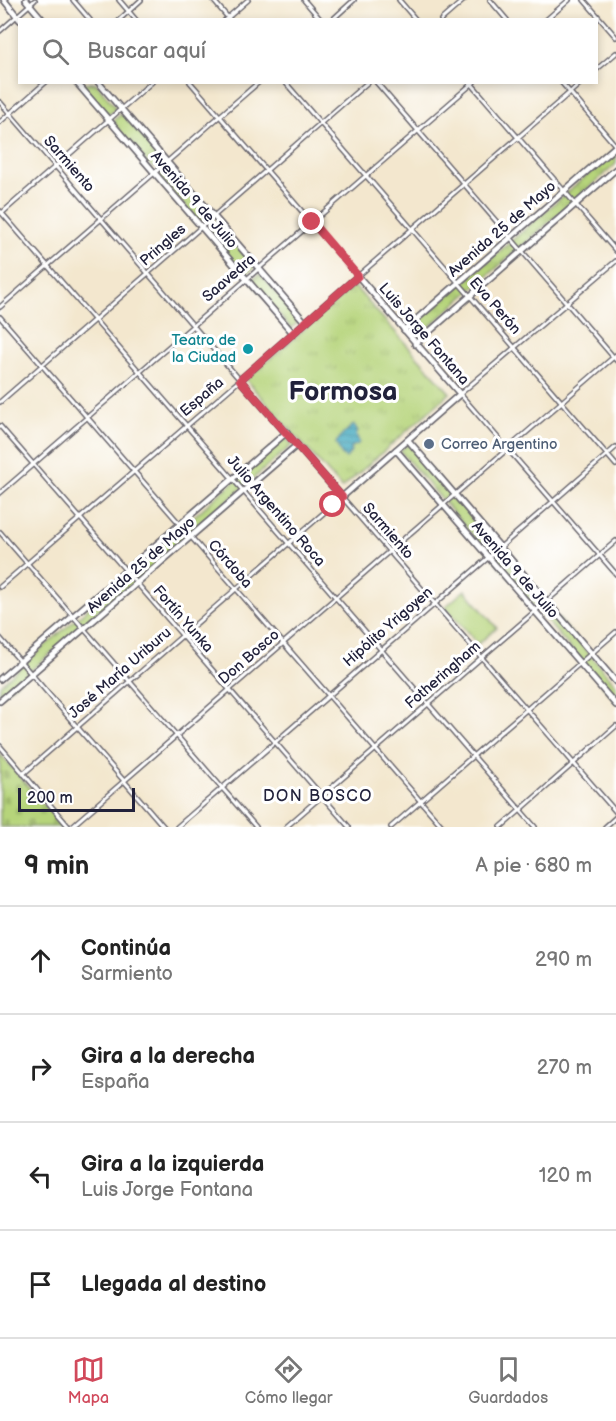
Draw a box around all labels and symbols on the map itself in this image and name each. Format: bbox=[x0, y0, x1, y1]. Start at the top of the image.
street label: Sarmiento bbox=[39, 132, 99, 196]
street label: Avenida 9 de Julio bbox=[147, 147, 241, 253]
street label: Avenida 25 de Mayo bbox=[444, 177, 560, 281]
route end bbox=[298, 208, 324, 234]
street label: Pringles bbox=[136, 219, 190, 270]
street label: Saavedra bbox=[199, 250, 259, 306]
street label: Eva Perón bbox=[465, 274, 525, 338]
street label: Luis Jorge Fontana bbox=[375, 279, 473, 389]
place label: Teatro de la Ciudad bbox=[171, 331, 236, 367]
marker: Teatro de la Ciudad bbox=[241, 342, 255, 356]
street label: España bbox=[176, 373, 228, 421]
district label: Formosa bbox=[289, 376, 397, 408]
place label: Correo Argentino bbox=[441, 435, 558, 454]
marker: Correo Argentino bbox=[422, 437, 436, 451]
street label: Julio Argentino Roca bbox=[223, 452, 329, 570]
route start bbox=[319, 491, 345, 517]
street label: Sarmiento bbox=[358, 499, 418, 563]
street label: Avenida 25 de Mayo bbox=[83, 513, 199, 617]
street label: Avenida 9 de Julio bbox=[468, 517, 562, 623]
street label: Córdoba bbox=[204, 536, 256, 592]
street label: Fortín Yunka bbox=[149, 582, 217, 656]
street label: Hipólito Yrigoyen bbox=[339, 583, 437, 671]
street label: José María Uriburu bbox=[65, 623, 175, 723]
street label: Don Bosco bbox=[215, 625, 283, 689]
street label: Fotheringham bbox=[401, 637, 485, 713]
scale bar bbox=[18, 785, 135, 812]
district label: DON BOSCO bbox=[263, 787, 373, 806]

